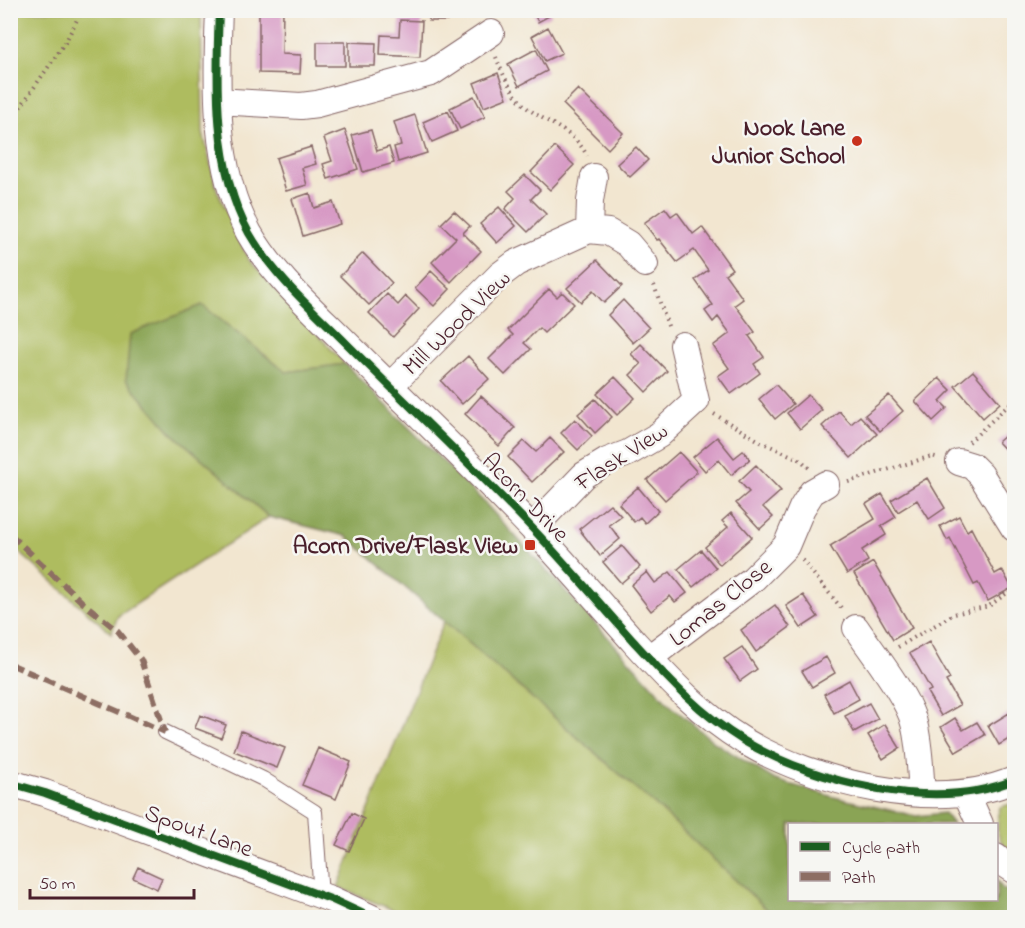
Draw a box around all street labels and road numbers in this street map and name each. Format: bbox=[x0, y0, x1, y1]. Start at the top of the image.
street label: Mill Wood View bbox=[395, 263, 520, 385]
street label: Flask View bbox=[568, 415, 676, 502]
street label: Acorn Drive bbox=[472, 446, 576, 552]
street label: Lomas Close bbox=[662, 551, 781, 657]
street label: Spout Lane bbox=[139, 797, 257, 868]

